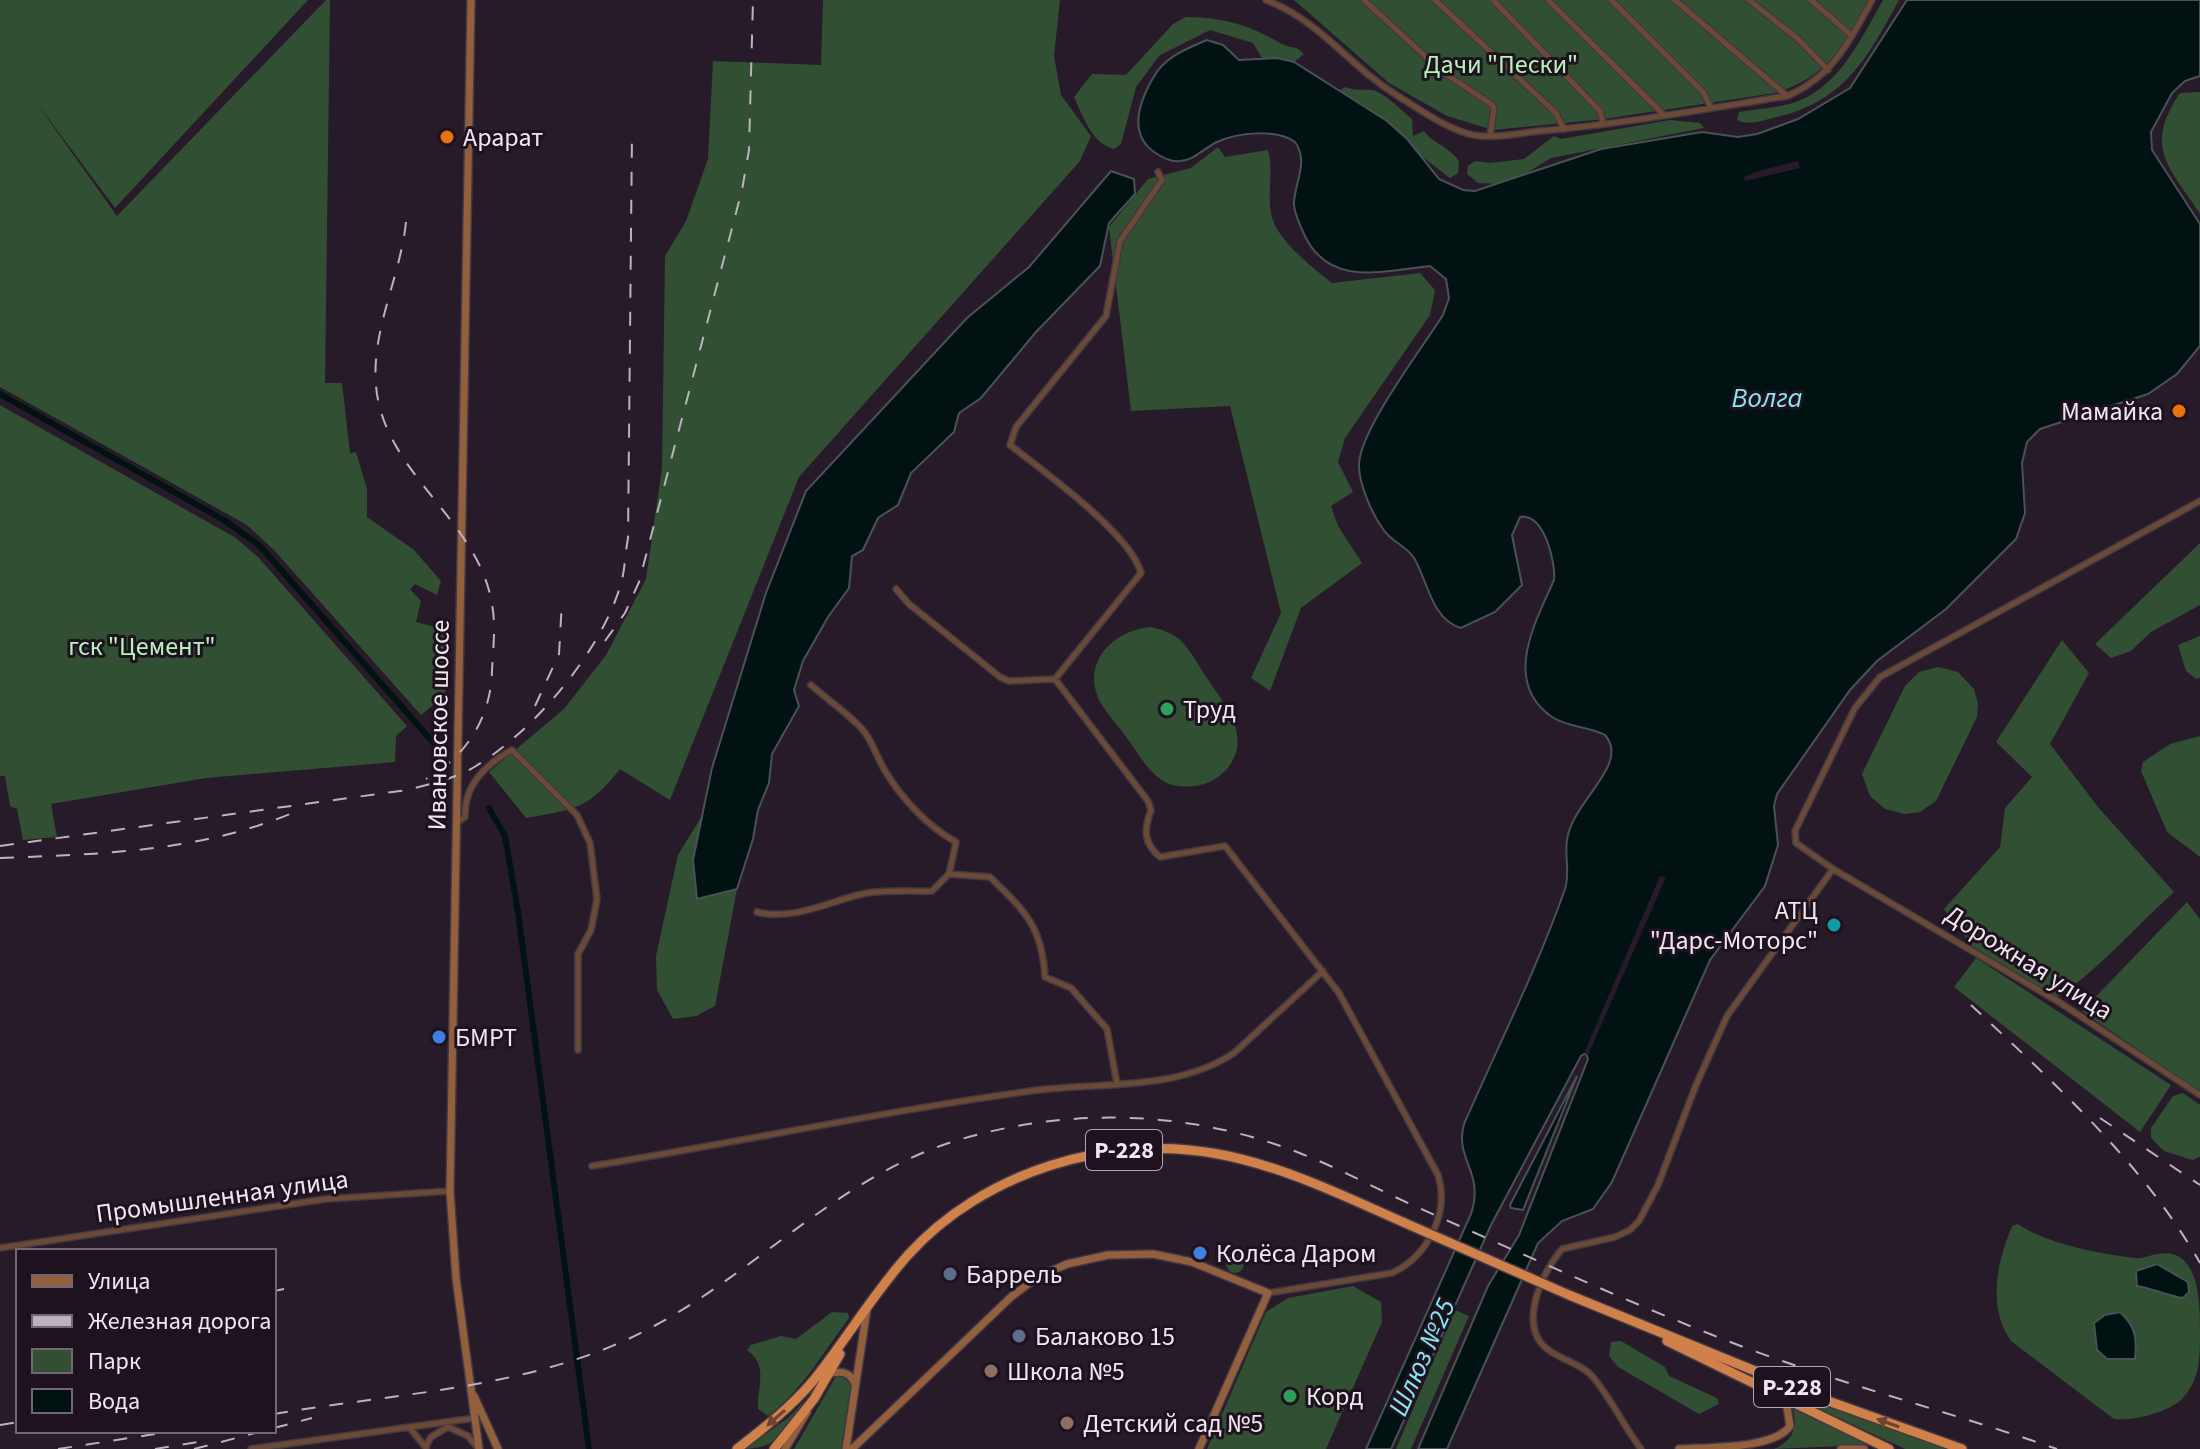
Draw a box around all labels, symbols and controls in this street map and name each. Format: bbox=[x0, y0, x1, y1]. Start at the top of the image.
park label: Дачи "Пески" bbox=[1424, 46, 1578, 83]
place label: Арарат bbox=[463, 119, 543, 156]
marker: Арарат bbox=[438, 128, 456, 146]
water label: Волга bbox=[1732, 378, 1802, 418]
place label: Мамайка bbox=[2061, 393, 2163, 430]
marker: Мамайка bbox=[2170, 402, 2188, 420]
street label: Ивановское шоссе bbox=[418, 619, 459, 831]
park label: гск "Цемент" bbox=[68, 628, 216, 665]
place label: Труд bbox=[1183, 691, 1236, 728]
marker: Труд bbox=[1158, 700, 1176, 718]
place label: АТЦ "Дарс-Моторс" bbox=[1650, 892, 1818, 959]
street label: Дорожная улица bbox=[1938, 896, 2120, 1029]
marker: АТЦ "Дарс-Моторс" bbox=[1825, 916, 1843, 934]
place label: БМРТ bbox=[455, 1019, 517, 1056]
marker: БМРТ bbox=[430, 1028, 448, 1046]
road number: Р-228 bbox=[1086, 1130, 1162, 1170]
street label: Промышленная улица bbox=[93, 1160, 351, 1233]
place label: Колёса Даром bbox=[1216, 1235, 1376, 1272]
marker: Колёса Даром bbox=[1191, 1244, 1209, 1262]
legend bbox=[16, 1249, 276, 1433]
place label: Баррель bbox=[966, 1256, 1063, 1293]
text: Улица bbox=[88, 1264, 150, 1299]
marker: Баррель bbox=[941, 1265, 959, 1283]
water label: Шлюз №25 bbox=[1378, 1292, 1466, 1423]
text: Железная дорога bbox=[88, 1304, 271, 1339]
place label: Балаково 15 bbox=[1035, 1318, 1175, 1355]
marker: Балаково 15 bbox=[1010, 1327, 1028, 1345]
text: Парк bbox=[88, 1344, 141, 1379]
place label: Школа №5 bbox=[1007, 1353, 1125, 1390]
marker: Школа №5 bbox=[982, 1362, 1000, 1380]
road number: Р-228 bbox=[1754, 1367, 1830, 1407]
place label: Корд bbox=[1306, 1378, 1363, 1415]
text: Вода bbox=[88, 1384, 140, 1419]
marker: Корд bbox=[1281, 1387, 1299, 1405]
place label: Детский сад №5 bbox=[1083, 1405, 1263, 1442]
one-way arrow bbox=[767, 1409, 787, 1426]
marker: Детский сад №5 bbox=[1058, 1414, 1076, 1432]
one-way arrow bbox=[1876, 1416, 1900, 1429]

